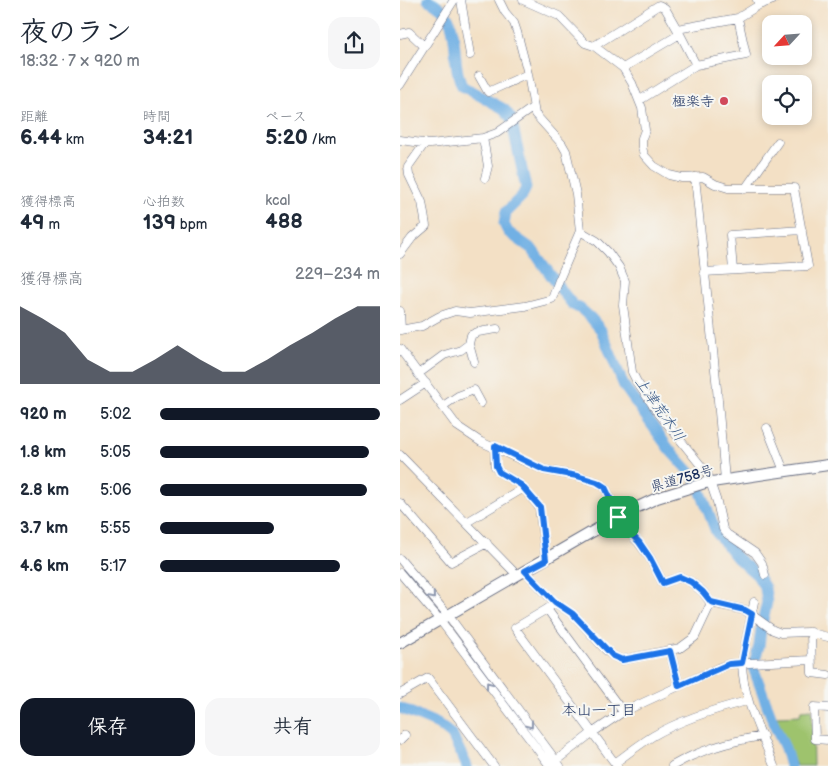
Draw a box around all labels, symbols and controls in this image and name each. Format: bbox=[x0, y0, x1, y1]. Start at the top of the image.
north arrow bbox=[762, 15, 812, 65]
map controls bbox=[762, 15, 812, 125]
text: 夜のラン bbox=[20, 16, 132, 49]
button: share bbox=[328, 17, 380, 69]
text: 18:32 · 7 × 920 m bbox=[20, 52, 140, 71]
button: locate bbox=[762, 75, 812, 125]
place label: 極楽寺 bbox=[672, 93, 714, 110]
marker: 極楽寺 bbox=[718, 95, 730, 107]
text: 距離 bbox=[20, 108, 48, 125]
text: 時間 bbox=[143, 108, 171, 125]
text: ペース bbox=[265, 108, 307, 125]
text: 6.44 bbox=[20, 125, 62, 150]
text: 34:21 bbox=[143, 125, 193, 150]
text: 5:20 bbox=[265, 125, 308, 150]
text: km bbox=[62, 131, 84, 148]
text: /km bbox=[308, 131, 336, 148]
text: kcal bbox=[265, 192, 290, 209]
text: 獲得標高 bbox=[20, 193, 76, 210]
text: 心拍数 bbox=[143, 193, 185, 210]
text: 488 bbox=[265, 209, 303, 234]
text: 49 bbox=[20, 210, 45, 235]
text: 139 bbox=[143, 210, 176, 235]
text: m bbox=[45, 216, 60, 233]
text: bpm bbox=[176, 216, 207, 233]
text: 229–234 m bbox=[295, 265, 380, 284]
text: 獲得標高 bbox=[20, 270, 84, 289]
water label: 上津荒木川 bbox=[630, 373, 689, 445]
text: 920 m bbox=[20, 405, 67, 424]
text: 5:02 bbox=[100, 405, 131, 424]
text: 1.8 km bbox=[20, 443, 66, 462]
text: 5:05 bbox=[100, 443, 131, 462]
street label: 県道758号 bbox=[649, 461, 716, 496]
text: 2.8 km bbox=[20, 481, 69, 500]
text: 5:06 bbox=[100, 481, 132, 500]
pin bbox=[597, 496, 639, 538]
icon: arrive bbox=[604, 503, 632, 531]
text: 3.7 km bbox=[20, 519, 68, 538]
text: 5:55 bbox=[100, 519, 131, 538]
text: 4.6 km bbox=[20, 557, 69, 576]
text: 5:17 bbox=[100, 557, 126, 576]
one-way arrow bbox=[426, 590, 435, 599]
one-way arrow bbox=[486, 681, 495, 691]
button: 保存 bbox=[20, 698, 195, 756]
button: 共有 bbox=[205, 698, 380, 756]
district label: 本山一丁目 bbox=[561, 701, 637, 720]
one-way arrow bbox=[525, 719, 533, 728]

